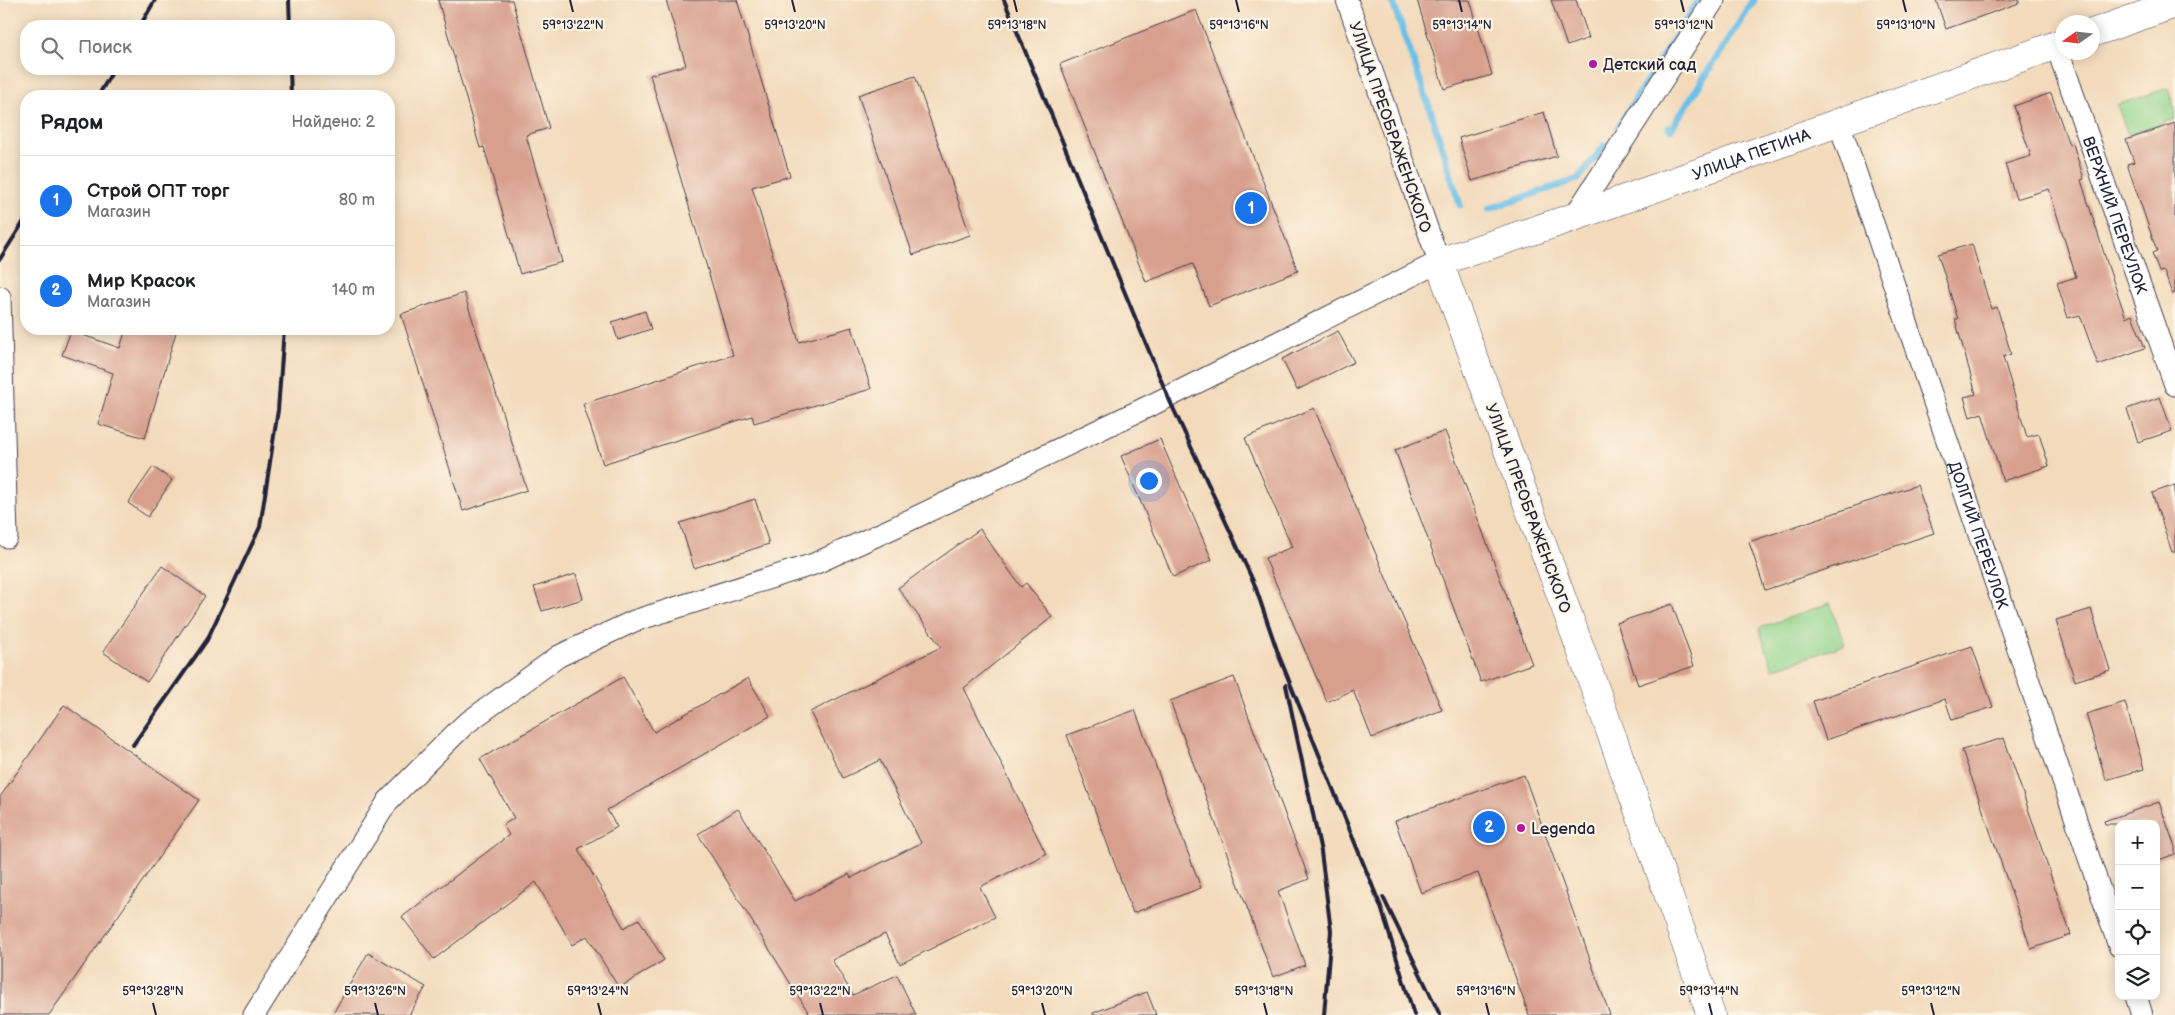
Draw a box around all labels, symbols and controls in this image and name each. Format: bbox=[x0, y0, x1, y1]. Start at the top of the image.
north arrow bbox=[2055, 15, 2100, 60]
text: 59°13'22"N bbox=[542, 18, 604, 33]
text: 59°13'20"N bbox=[764, 18, 826, 33]
text: 59°13'18"N bbox=[987, 18, 1047, 33]
text: 59°13'16"N bbox=[1209, 18, 1269, 33]
text: 59°13'14"N bbox=[1432, 18, 1492, 33]
text: 59°13'12"N bbox=[1654, 18, 1714, 33]
text: 59°13'10"N bbox=[1876, 18, 1936, 33]
search box bbox=[20, 20, 395, 75]
street label: УЛИЦА ПРЕОБРАЖЕНСКОГО bbox=[1345, 20, 1435, 236]
icon: search bbox=[38, 34, 66, 62]
text: Поиск bbox=[78, 36, 132, 59]
place label: Детский сад bbox=[1603, 56, 1696, 75]
marker: Детский сад bbox=[1587, 58, 1599, 70]
text: Рядом bbox=[40, 110, 103, 135]
text: Найдено: 2 bbox=[291, 113, 375, 132]
street label: УЛИЦА ПЕТИНА bbox=[1690, 125, 1813, 185]
street label: ВЕРХНИЙ ПЕРЕУЛОК bbox=[2078, 134, 2151, 297]
text: Строй ОПТ торг bbox=[87, 180, 230, 203]
pin: 1 bbox=[1235, 189, 1267, 227]
text: 1 bbox=[53, 191, 59, 210]
text: 80 m bbox=[339, 191, 375, 210]
text: Магазин bbox=[87, 203, 151, 222]
text: Мир Красок bbox=[87, 270, 195, 293]
text: 2 bbox=[51, 281, 61, 300]
text: 140 m bbox=[332, 281, 375, 300]
text: Магазин bbox=[87, 293, 151, 312]
street label: УЛИЦА ПРЕОБРАЖЕНСКОГО bbox=[1481, 401, 1575, 616]
street label: ДОЛГИЙ ПЕРЕУЛОК bbox=[1944, 459, 2012, 612]
your location bbox=[1136, 468, 1162, 494]
pin: 2 bbox=[1473, 808, 1505, 846]
place label: Legenda bbox=[1531, 820, 1595, 839]
map controls bbox=[2115, 820, 2160, 1000]
button: + bbox=[2115, 820, 2160, 865]
marker: Legenda bbox=[1515, 822, 1527, 834]
button: − bbox=[2115, 865, 2160, 910]
button: locate bbox=[2115, 910, 2160, 955]
button: layers bbox=[2115, 955, 2160, 1000]
text: 59°13'28"N bbox=[122, 984, 184, 999]
text: 59°13'26"N bbox=[344, 984, 406, 999]
text: 59°13'24"N bbox=[567, 984, 629, 999]
text: 59°13'22"N bbox=[789, 984, 851, 999]
text: 59°13'20"N bbox=[1011, 984, 1073, 999]
text: 59°13'18"N bbox=[1234, 984, 1294, 999]
text: 59°13'16"N bbox=[1456, 984, 1516, 999]
text: 59°13'14"N bbox=[1679, 984, 1739, 999]
text: 59°13'12"N bbox=[1901, 984, 1961, 999]

